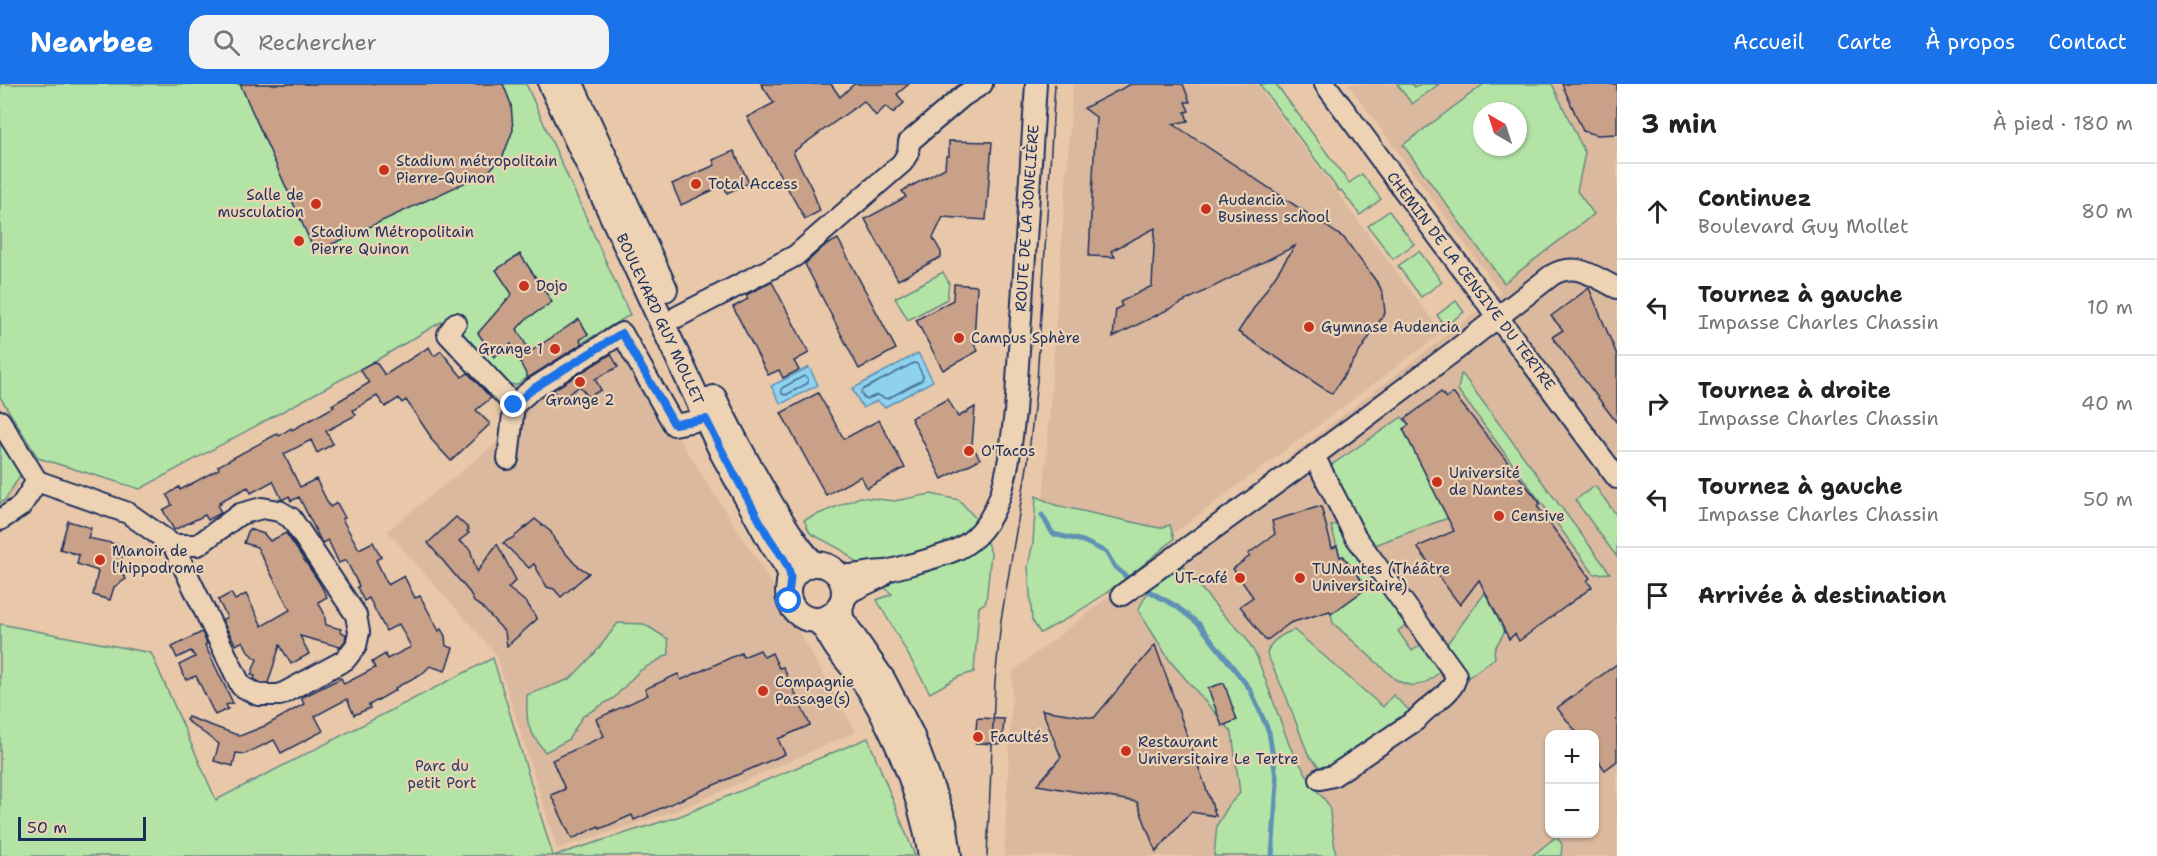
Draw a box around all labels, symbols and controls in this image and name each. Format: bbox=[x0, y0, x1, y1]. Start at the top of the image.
search box bbox=[189, 15, 609, 69]
text: Nearbee bbox=[30, 23, 153, 61]
icon: search bbox=[210, 26, 243, 59]
text: Rechercher bbox=[258, 28, 377, 57]
text: Accueil bbox=[1733, 28, 1804, 56]
text: Carte bbox=[1837, 28, 1892, 56]
text: À propos bbox=[1925, 28, 2015, 56]
text: Contact bbox=[2048, 28, 2127, 56]
north arrow bbox=[1473, 102, 1527, 156]
text: 3 min bbox=[1641, 106, 1717, 141]
text: À pied · 180 m bbox=[1992, 110, 2133, 136]
street label: ROUTE DE LA JONELIÈRE bbox=[1009, 124, 1044, 312]
place label: Stadium métropolitain Pierre-Quinon bbox=[396, 151, 557, 188]
marker: Stadium métropolitain Pierre-Quinon bbox=[377, 163, 391, 177]
street label: CHEMIN DE LA CENSIVE DU TERTRE bbox=[1382, 168, 1560, 394]
place label: Total Access bbox=[708, 174, 798, 194]
marker: Total Access bbox=[689, 177, 703, 191]
text: Continuez bbox=[1698, 184, 1811, 213]
place label: Salle de musculation bbox=[218, 185, 304, 222]
place label: Audencia Business school bbox=[1218, 190, 1330, 227]
icon: ahead bbox=[1641, 195, 1674, 228]
marker: Salle de musculation bbox=[309, 197, 323, 211]
text: 80 m bbox=[2081, 198, 2133, 224]
marker: Audencia Business school bbox=[1199, 202, 1213, 216]
text: Boulevard Guy Mollet bbox=[1698, 213, 1909, 239]
place label: Stadium Métropolitain Pierre Quinon bbox=[311, 222, 474, 259]
street label: BOULEVARD GUY MOLLET bbox=[611, 230, 709, 408]
marker: Stadium Métropolitain Pierre Quinon bbox=[292, 234, 306, 248]
place label: Dojo bbox=[536, 276, 568, 296]
marker: Dojo bbox=[517, 279, 531, 293]
text: Tournez à gauche bbox=[1698, 280, 1903, 309]
icon: left bbox=[1641, 291, 1674, 324]
text: 10 m bbox=[2087, 294, 2133, 320]
text: Impasse Charles Chassin bbox=[1698, 309, 1939, 335]
place label: Gymnase Audencia bbox=[1321, 317, 1460, 337]
marker: Gymnase Audencia bbox=[1302, 320, 1316, 334]
place label: Campus Sphère bbox=[971, 328, 1080, 348]
marker: Campus Sphère bbox=[952, 331, 966, 345]
place label: Grange 1 bbox=[478, 339, 543, 359]
marker: Grange 1 bbox=[548, 342, 562, 356]
marker: Grange 2 bbox=[573, 375, 587, 389]
text: Tournez à droite bbox=[1698, 376, 1891, 405]
icon: right bbox=[1641, 387, 1674, 420]
place label: Grange 2 bbox=[545, 390, 615, 410]
text: 40 m bbox=[2081, 390, 2133, 416]
route end bbox=[500, 391, 526, 417]
text: Impasse Charles Chassin bbox=[1698, 405, 1939, 431]
place label: O'Tacos bbox=[981, 441, 1035, 461]
marker: O'Tacos bbox=[962, 444, 976, 458]
place label: Université de Nantes bbox=[1449, 463, 1523, 500]
text: Tournez à gauche bbox=[1698, 472, 1903, 501]
marker: Université de Nantes bbox=[1430, 475, 1444, 489]
icon: left bbox=[1641, 483, 1674, 516]
text: 50 m bbox=[2083, 486, 2133, 512]
text: Impasse Charles Chassin bbox=[1698, 501, 1939, 527]
place label: Censive bbox=[1511, 506, 1565, 526]
marker: Censive bbox=[1492, 509, 1506, 523]
place label: Manoir de l'hippodrome bbox=[112, 541, 204, 578]
marker: Manoir de l'hippodrome bbox=[93, 553, 107, 567]
place label: TUNantes (Théâtre Universitaire) bbox=[1312, 559, 1450, 596]
place label: UT-café bbox=[1175, 568, 1228, 588]
marker: UT-café bbox=[1233, 571, 1247, 585]
marker: TUNantes (Théâtre Universitaire) bbox=[1293, 571, 1307, 585]
icon: arrive bbox=[1641, 579, 1674, 612]
text: Arrivée à destination bbox=[1698, 581, 1946, 610]
route start bbox=[775, 587, 801, 613]
place label: Compagnie Passage(s) bbox=[775, 672, 854, 709]
marker: Compagnie Passage(s) bbox=[756, 684, 770, 698]
place label: Facultés bbox=[990, 727, 1049, 747]
marker: Facultés bbox=[971, 730, 985, 744]
map controls bbox=[1545, 730, 1599, 838]
button: + bbox=[1545, 730, 1599, 784]
place label: Restaurant Universitaire Le Tertre bbox=[1138, 732, 1299, 769]
marker: Restaurant Universitaire Le Tertre bbox=[1119, 744, 1133, 758]
park label: Parc du petit Port bbox=[407, 756, 477, 793]
button: − bbox=[1545, 784, 1599, 838]
scale bar bbox=[18, 814, 146, 842]
text: 50 m bbox=[27, 817, 67, 838]

